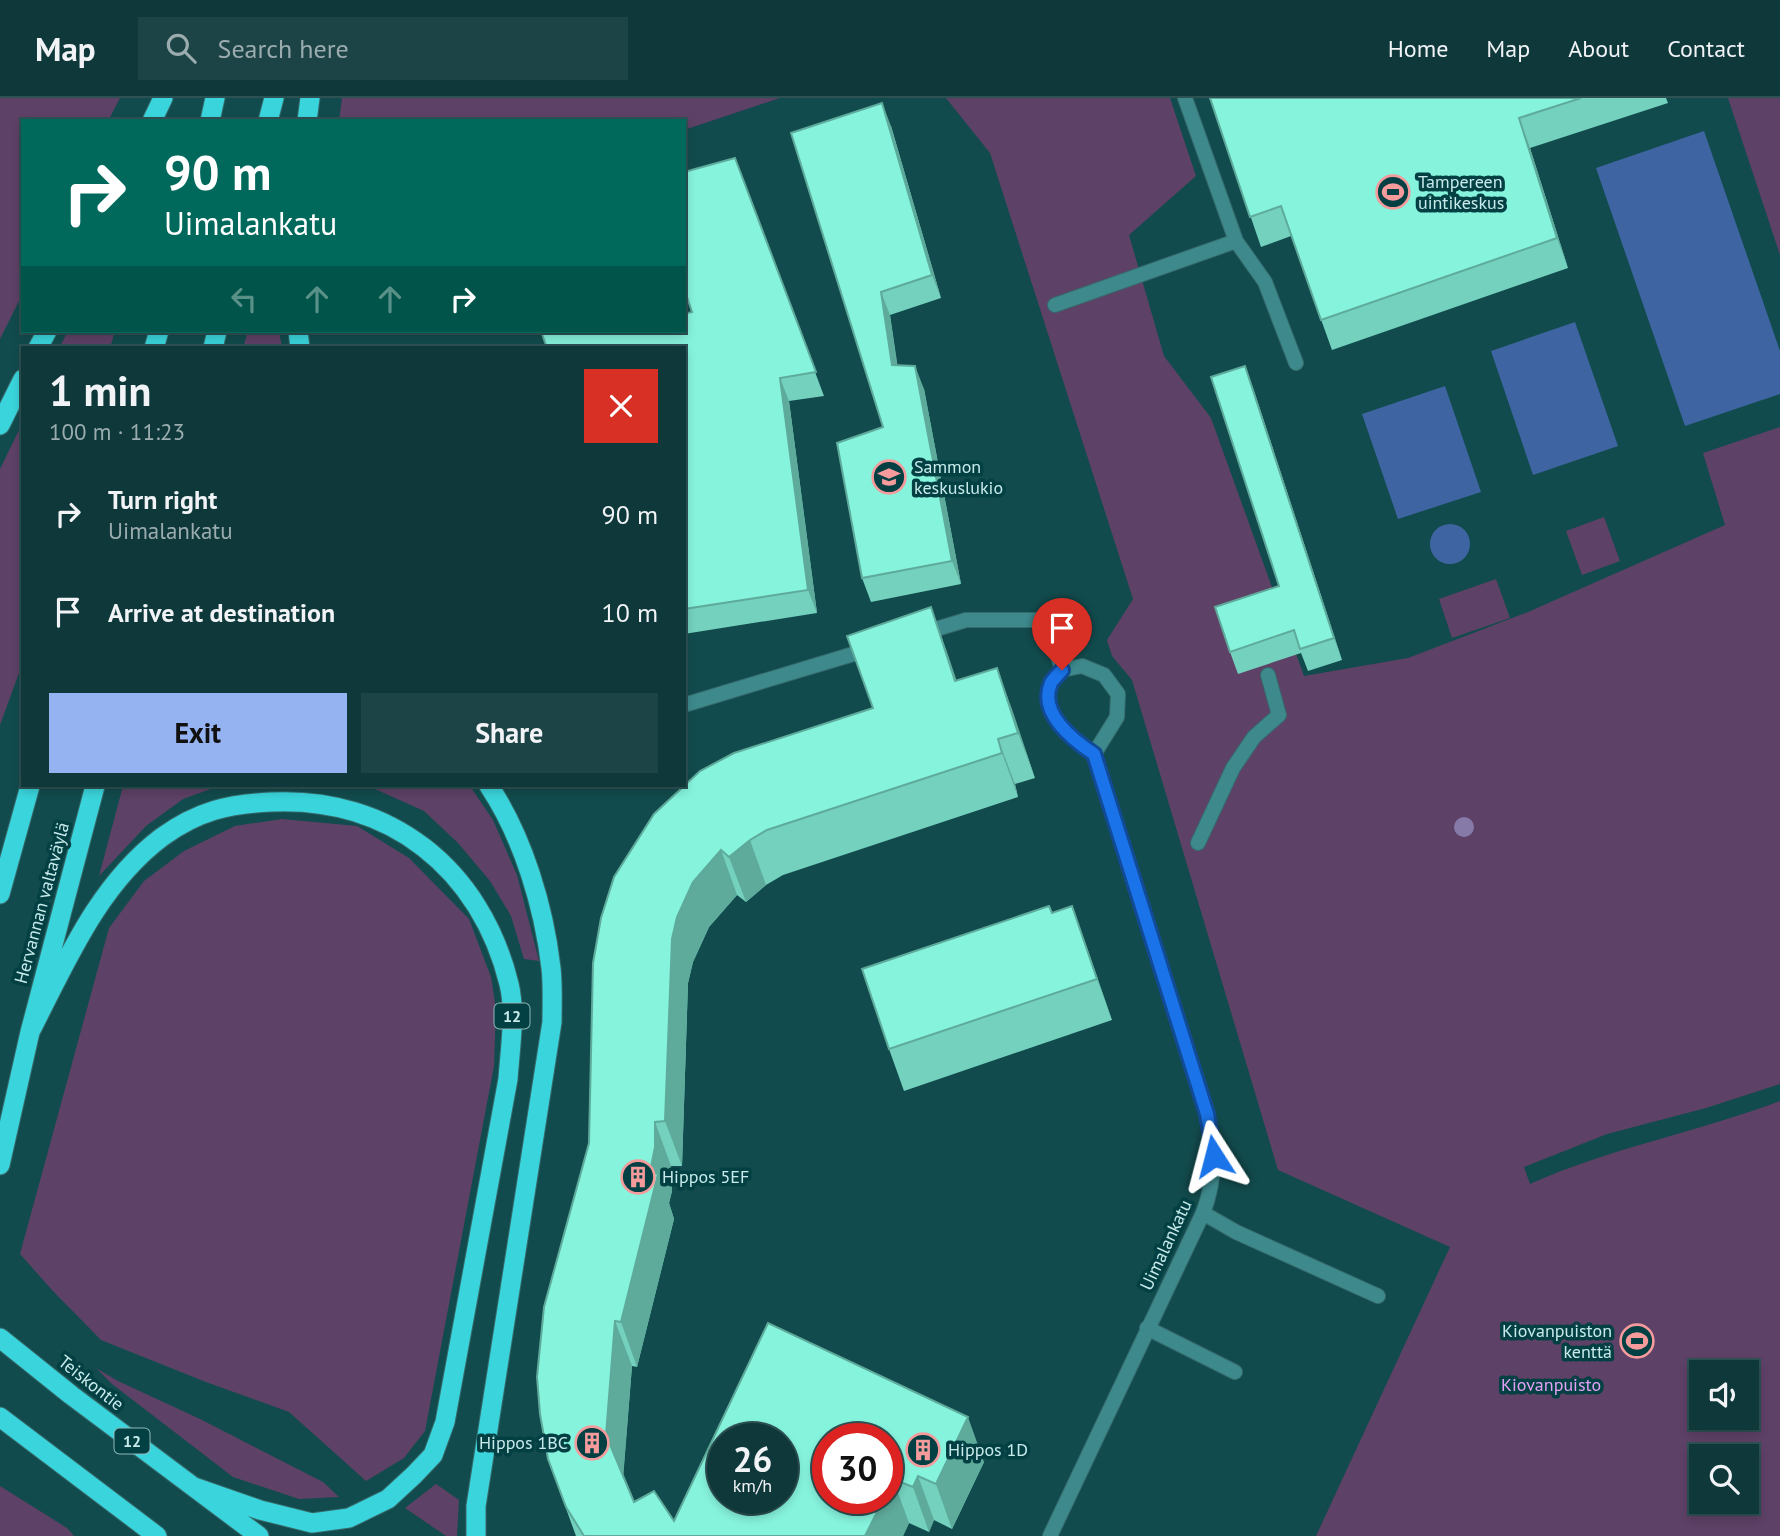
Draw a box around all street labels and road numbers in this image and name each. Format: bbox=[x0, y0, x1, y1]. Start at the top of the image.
street label: Hervannan valtaväylä bbox=[9, 820, 74, 986]
road number: 12 bbox=[494, 1004, 530, 1028]
street label: Uimalankatu bbox=[1135, 1196, 1197, 1294]
street label: Teiskontie bbox=[54, 1350, 129, 1415]
road number: 12 bbox=[114, 1428, 150, 1454]

